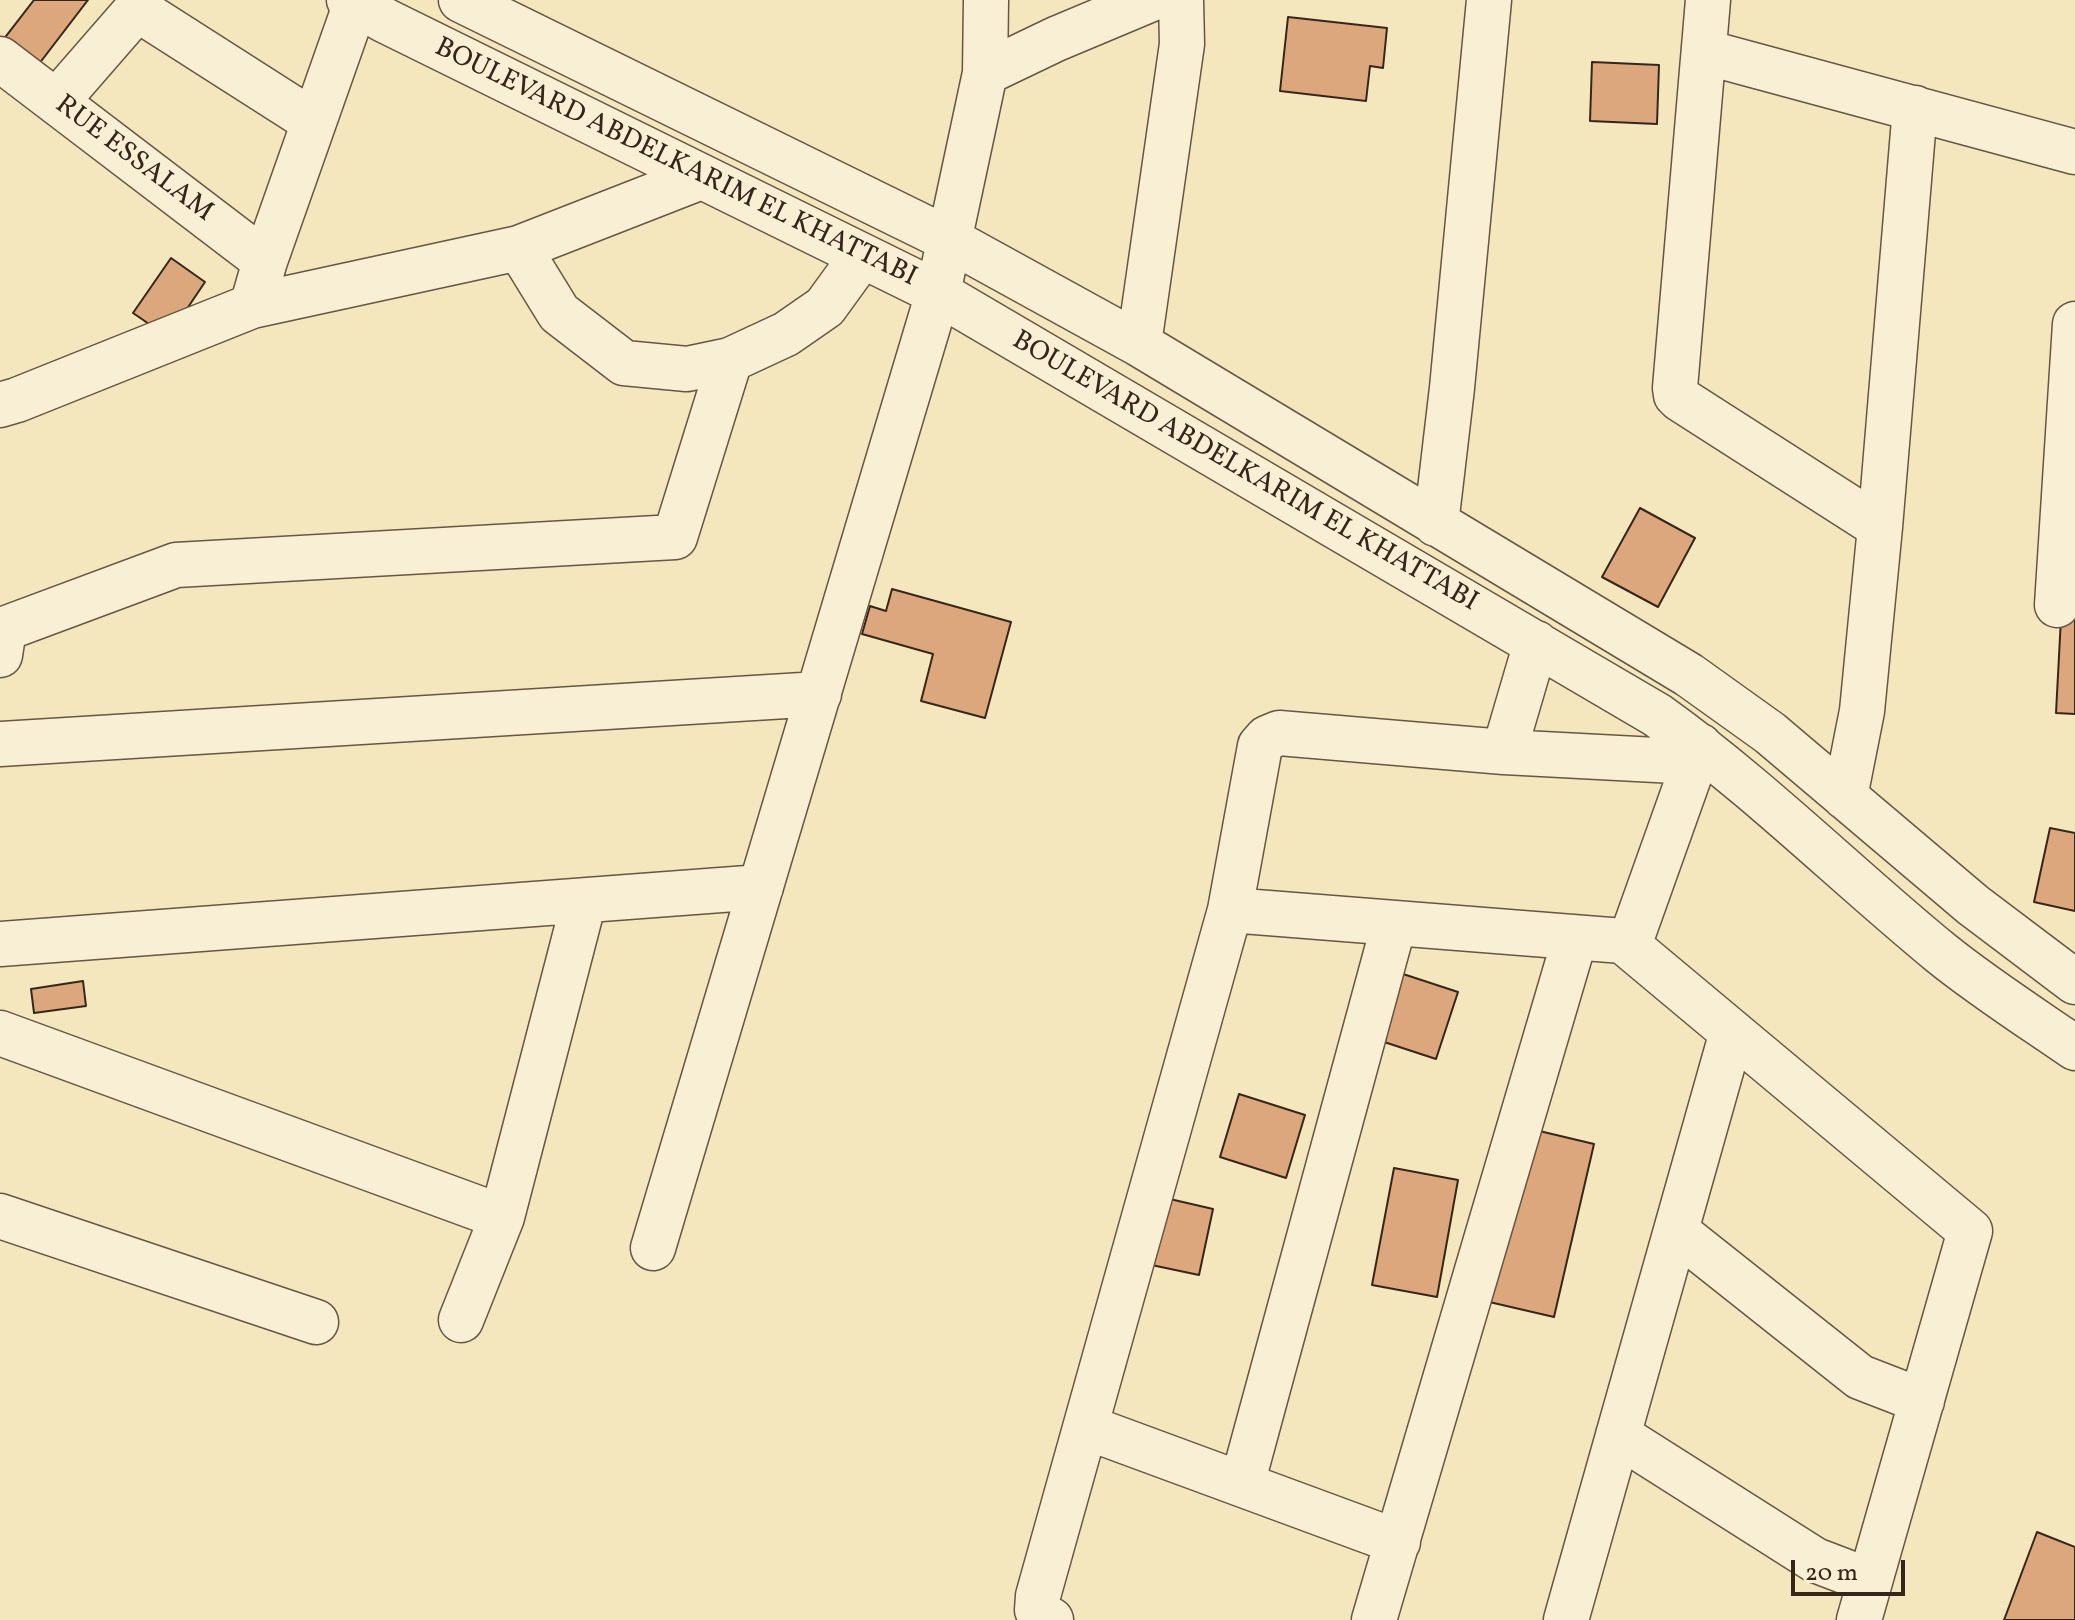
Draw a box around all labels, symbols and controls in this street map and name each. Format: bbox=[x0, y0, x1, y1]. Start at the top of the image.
street label: BOULEVARD ABDELKARIM EL KHATTABI bbox=[428, 32, 922, 296]
street label: RUE ESSALAM bbox=[47, 90, 219, 230]
street label: BOULEVARD ABDELKARIM EL KHATTABI bbox=[1005, 325, 1483, 621]
scale bar bbox=[1795, 1544, 1909, 1594]
text: 20 m bbox=[1805, 1557, 1858, 1591]

